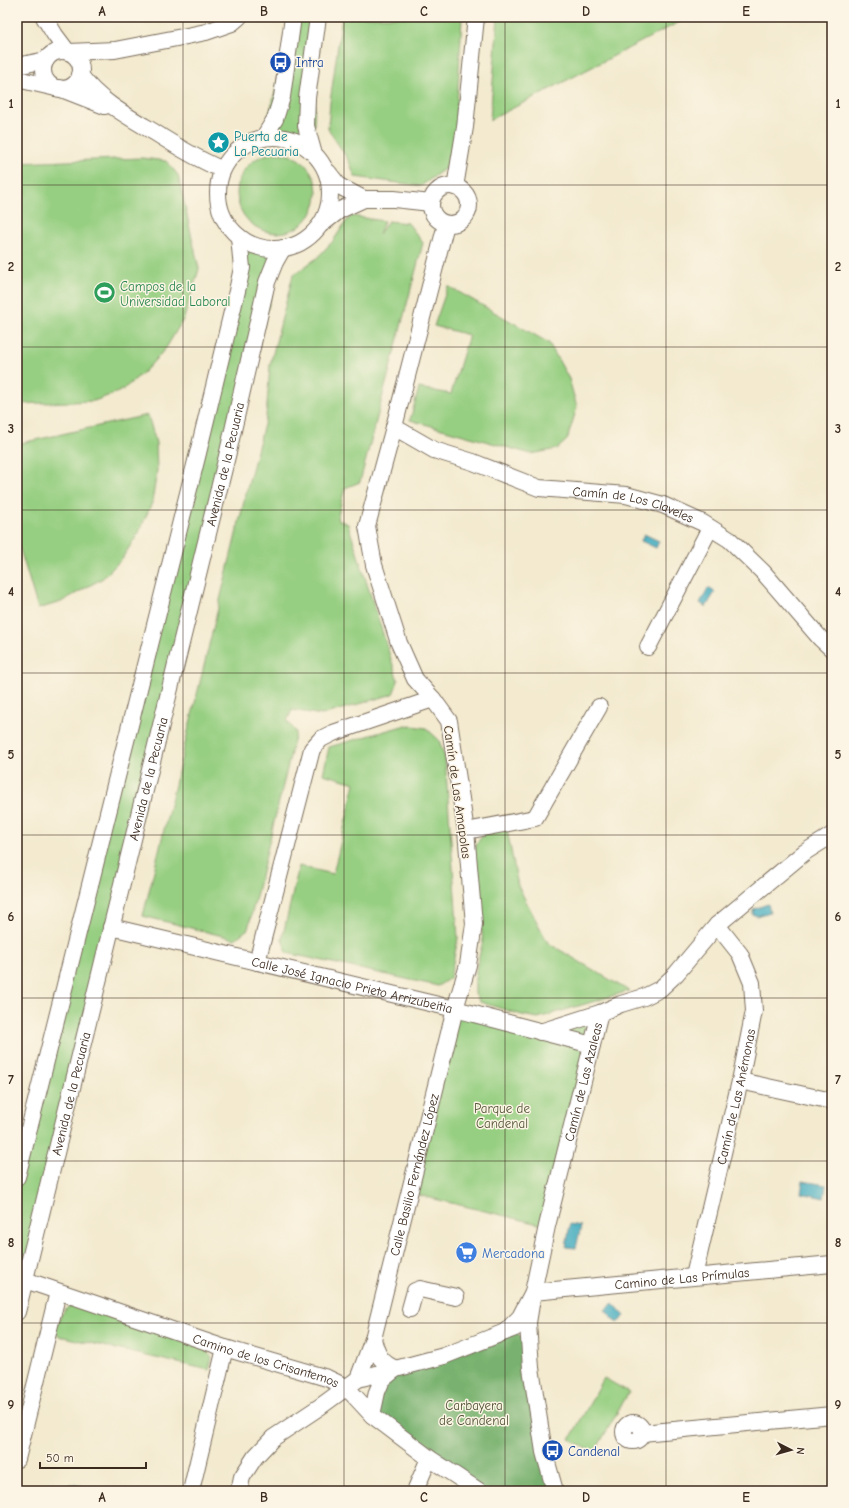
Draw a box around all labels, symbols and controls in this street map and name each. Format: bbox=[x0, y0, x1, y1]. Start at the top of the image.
text: A bbox=[98, 4, 106, 19]
text: B bbox=[260, 4, 268, 19]
text: C bbox=[420, 4, 428, 19]
text: D bbox=[582, 4, 590, 19]
text: E bbox=[742, 4, 750, 19]
bus stop icon: Intra bbox=[268, 49, 294, 75]
place label: Intra bbox=[296, 55, 324, 70]
text: 1 bbox=[8, 96, 14, 111]
text: 1 bbox=[835, 96, 841, 111]
place label: Puerta de La Pecuaria bbox=[234, 129, 299, 159]
place icon: Puerta de La Pecuaria bbox=[206, 130, 232, 156]
text: 2 bbox=[8, 259, 14, 274]
text: 2 bbox=[835, 259, 841, 274]
place label: Campos de la Universidad Laboral bbox=[120, 279, 230, 309]
sports icon: Campos de la Universidad Laboral bbox=[91, 280, 117, 306]
street label: Avenida de la Pecuaria bbox=[203, 401, 247, 528]
text: 3 bbox=[8, 421, 14, 436]
text: 3 bbox=[835, 421, 841, 436]
street label: Camín de Los Claveles bbox=[572, 484, 696, 526]
text: 4 bbox=[8, 584, 14, 599]
text: 4 bbox=[835, 584, 841, 599]
street label: Avenida de la Pecuaria bbox=[126, 716, 171, 842]
street label: Camín de Las Amapolas bbox=[441, 725, 474, 860]
text: 5 bbox=[8, 747, 15, 762]
text: 5 bbox=[835, 747, 842, 762]
text: 6 bbox=[8, 909, 15, 924]
text: 6 bbox=[835, 909, 842, 924]
street label: Calle José Ignacio Prieto Arrizubeitia bbox=[250, 954, 454, 1016]
street label: Camín de Las Azaleas bbox=[561, 1021, 605, 1143]
street label: Camín de Las Anémonas bbox=[714, 1028, 758, 1166]
street label: Avenida de la Pecuaria bbox=[49, 1030, 93, 1157]
text: 7 bbox=[8, 1072, 14, 1087]
text: 7 bbox=[835, 1072, 841, 1087]
street label: Calle Basilio Fernández López bbox=[387, 1092, 442, 1258]
park label: Parque de Candenal bbox=[474, 1101, 530, 1131]
text: 8 bbox=[8, 1235, 14, 1250]
text: 8 bbox=[835, 1235, 841, 1250]
supermarket icon: Mercadona bbox=[454, 1240, 480, 1266]
place label: Mercadona bbox=[482, 1246, 545, 1261]
street label: Camino de Las Prímulas bbox=[614, 1265, 750, 1292]
street label: Camino de los Crisantemos bbox=[191, 1331, 341, 1391]
text: 9 bbox=[8, 1397, 15, 1412]
text: 9 bbox=[835, 1397, 842, 1412]
park label: Carbayera de Candenal bbox=[439, 1398, 509, 1428]
north arrow bbox=[771, 1430, 811, 1470]
bus stop icon: Candenal bbox=[539, 1438, 565, 1464]
scale bar bbox=[40, 1444, 146, 1470]
place label: Candenal bbox=[568, 1444, 620, 1459]
text: N bbox=[794, 1447, 807, 1455]
text: 50 m bbox=[46, 1451, 74, 1465]
text: A bbox=[98, 1490, 106, 1505]
text: B bbox=[260, 1490, 268, 1505]
text: C bbox=[420, 1490, 428, 1505]
text: D bbox=[582, 1490, 590, 1505]
text: E bbox=[742, 1490, 750, 1505]

